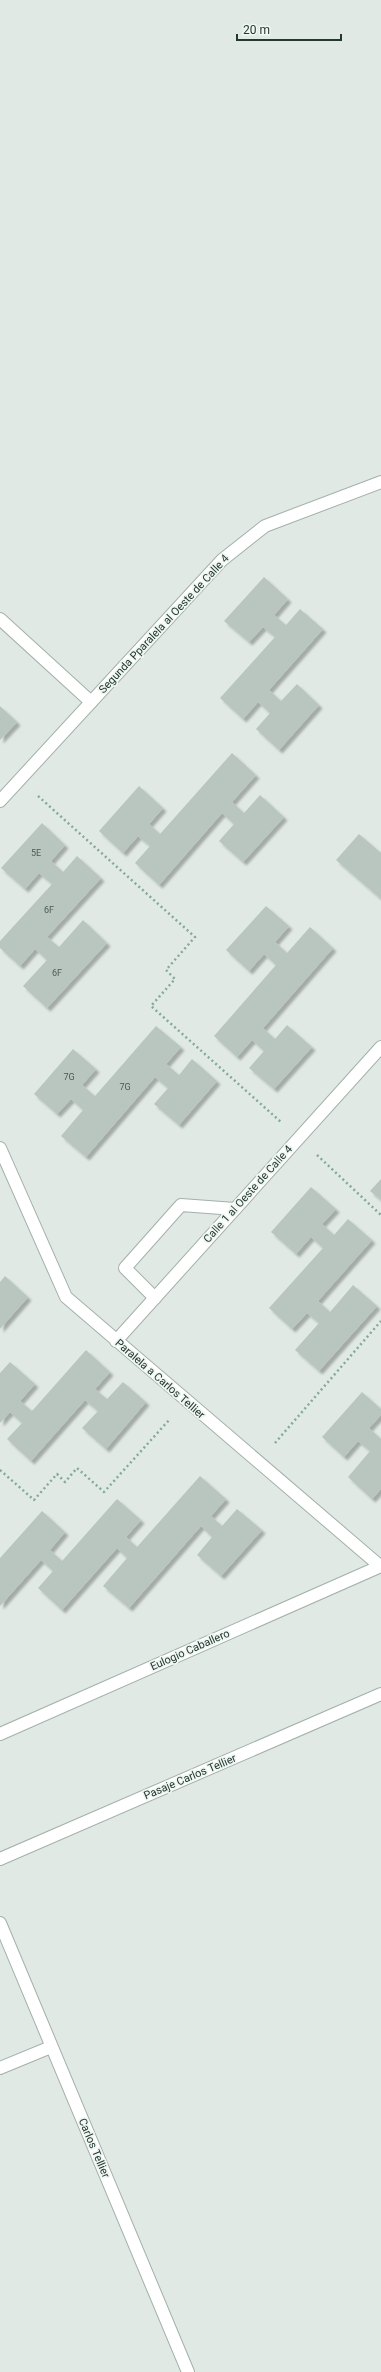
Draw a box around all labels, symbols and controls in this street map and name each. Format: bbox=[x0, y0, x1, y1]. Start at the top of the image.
scale bar bbox=[237, 16, 341, 42]
text: 20 m bbox=[243, 23, 270, 37]
street label: Segunda Pparalela al Oeste de Calle 4 bbox=[96, 552, 232, 696]
house number: 5E bbox=[31, 848, 41, 858]
house number: 6F bbox=[44, 905, 54, 915]
house number: 6F bbox=[52, 968, 62, 978]
house number: 7G bbox=[63, 1072, 75, 1082]
house number: 7G bbox=[119, 1082, 131, 1092]
street label: Calle 1 al Oeste de Calle 4 bbox=[201, 1143, 295, 1245]
street label: Paralela a Carlos Tellier bbox=[113, 1337, 208, 1422]
street label: Eulogio Caballero bbox=[148, 1627, 232, 1673]
street label: Pasaje Carlos Tellier bbox=[142, 1752, 238, 1802]
street label: Carlos Tellier bbox=[76, 2116, 112, 2180]

